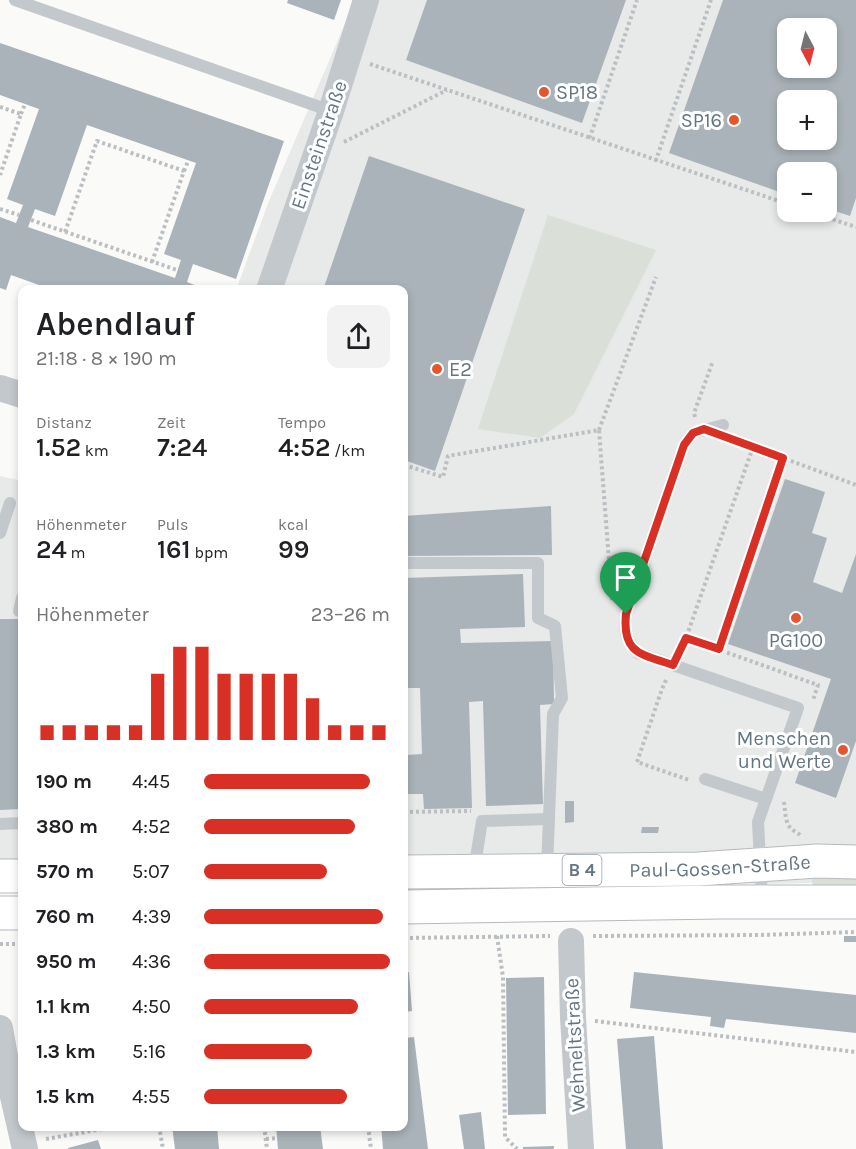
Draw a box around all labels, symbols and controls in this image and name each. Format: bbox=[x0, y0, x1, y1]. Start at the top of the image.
north arrow bbox=[777, 18, 837, 78]
map controls bbox=[777, 18, 837, 222]
street label: Einsteinstraße bbox=[286, 78, 352, 212]
place label: SP18 bbox=[556, 81, 598, 104]
marker: SP18 bbox=[537, 85, 551, 99]
button: + bbox=[777, 90, 837, 150]
place label: SP16 bbox=[681, 109, 722, 132]
marker: SP16 bbox=[727, 113, 741, 127]
button: − bbox=[777, 162, 837, 222]
text: Abendlauf bbox=[36, 305, 195, 343]
button: share bbox=[327, 305, 390, 368]
text: 21:18 · 8 × 190 m bbox=[36, 347, 177, 370]
place label: E2 bbox=[449, 358, 472, 381]
marker: E2 bbox=[430, 362, 444, 376]
text: Distanz bbox=[36, 413, 92, 432]
text: Zeit bbox=[157, 413, 185, 432]
text: Tempo bbox=[278, 413, 326, 432]
text: 1.52 bbox=[36, 432, 81, 463]
text: 7:24 bbox=[157, 432, 207, 463]
text: 4:52 bbox=[278, 432, 331, 463]
text: km bbox=[81, 441, 109, 460]
text: /km bbox=[331, 441, 365, 460]
text: Höhenmeter bbox=[36, 515, 126, 534]
text: Puls bbox=[157, 515, 188, 534]
text: kcal bbox=[278, 515, 309, 534]
text: 24 bbox=[36, 534, 67, 565]
text: 161 bbox=[157, 534, 191, 565]
text: 99 bbox=[278, 534, 309, 565]
text: m bbox=[67, 543, 86, 562]
text: bpm bbox=[191, 543, 228, 562]
pin bbox=[600, 552, 651, 614]
icon: arrive bbox=[609, 561, 642, 594]
text: Höhenmeter bbox=[36, 603, 149, 626]
text: 23–26 m bbox=[311, 603, 390, 626]
marker: PG100 bbox=[789, 611, 803, 625]
place label: PG100 bbox=[769, 629, 823, 652]
place label: Menschen und Werte bbox=[736, 727, 831, 773]
marker: Menschen und Werte bbox=[836, 743, 850, 757]
text: 190 m bbox=[36, 770, 92, 793]
text: 4:45 bbox=[132, 770, 170, 793]
text: 380 m bbox=[36, 815, 98, 838]
text: 4:52 bbox=[132, 815, 171, 838]
street label: Paul-Gossen-Straße bbox=[629, 850, 811, 881]
road number: B 4 bbox=[562, 855, 602, 885]
text: 570 m bbox=[36, 860, 94, 883]
text: 5:07 bbox=[132, 860, 169, 883]
text: 760 m bbox=[36, 905, 95, 928]
text: 4:39 bbox=[132, 905, 171, 928]
text: 950 m bbox=[36, 950, 97, 973]
text: 4:36 bbox=[132, 950, 171, 973]
street label: Wehneltstraße bbox=[560, 978, 590, 1112]
text: 1.1 km bbox=[36, 995, 90, 1018]
text: 4:50 bbox=[132, 995, 171, 1018]
text: 1.3 km bbox=[36, 1040, 96, 1063]
text: 5:16 bbox=[132, 1040, 166, 1063]
text: 1.5 km bbox=[36, 1085, 95, 1108]
text: 4:55 bbox=[132, 1085, 170, 1108]

